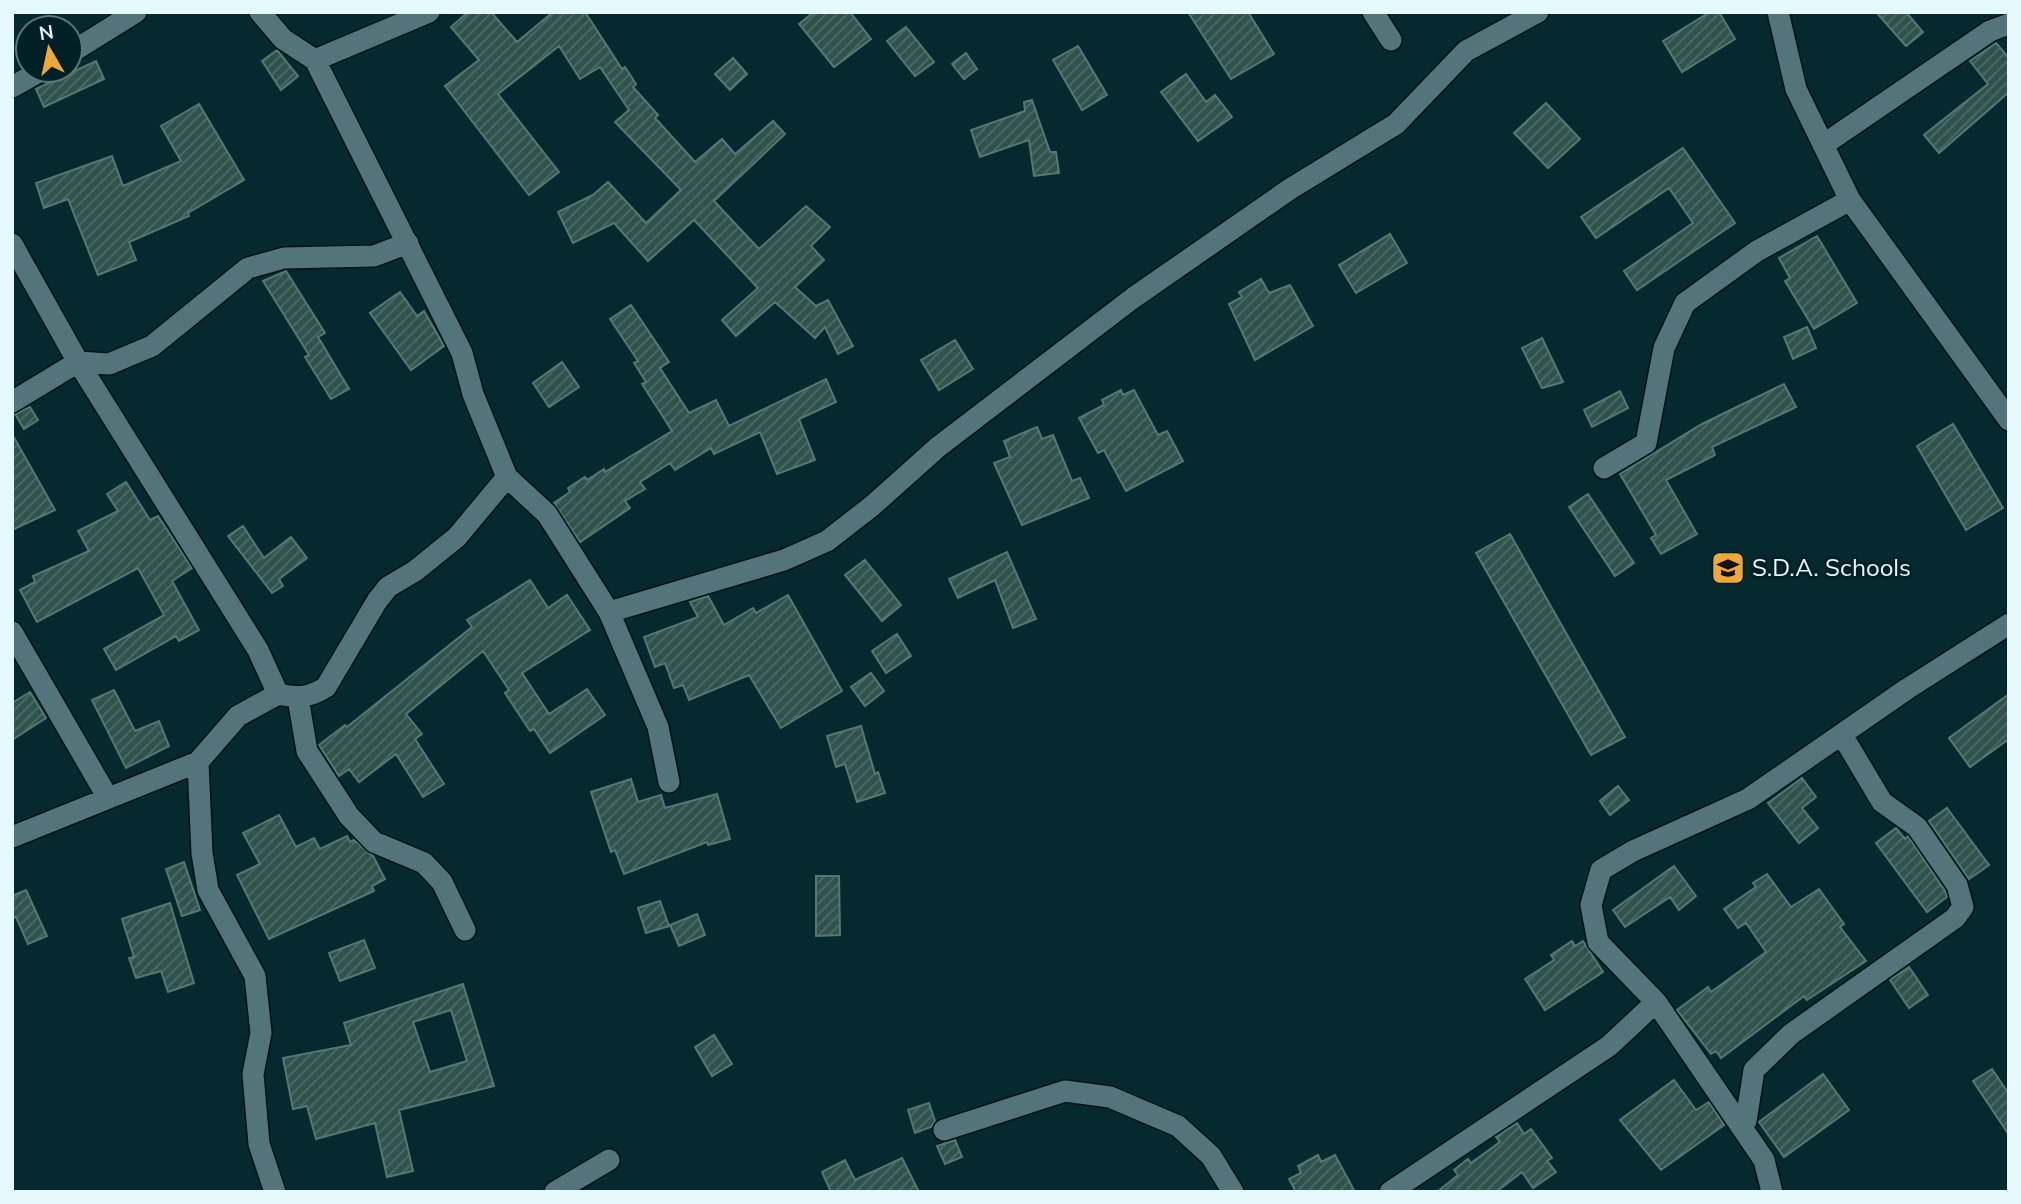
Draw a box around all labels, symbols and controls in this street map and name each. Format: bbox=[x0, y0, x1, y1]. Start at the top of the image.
north arrow bbox=[14, 14, 84, 84]
text: N bbox=[37, 19, 55, 45]
school or university icon: S.D.A. Schools bbox=[1709, 549, 1747, 587]
place label: S.D.A. Schools bbox=[1752, 552, 1911, 582]

